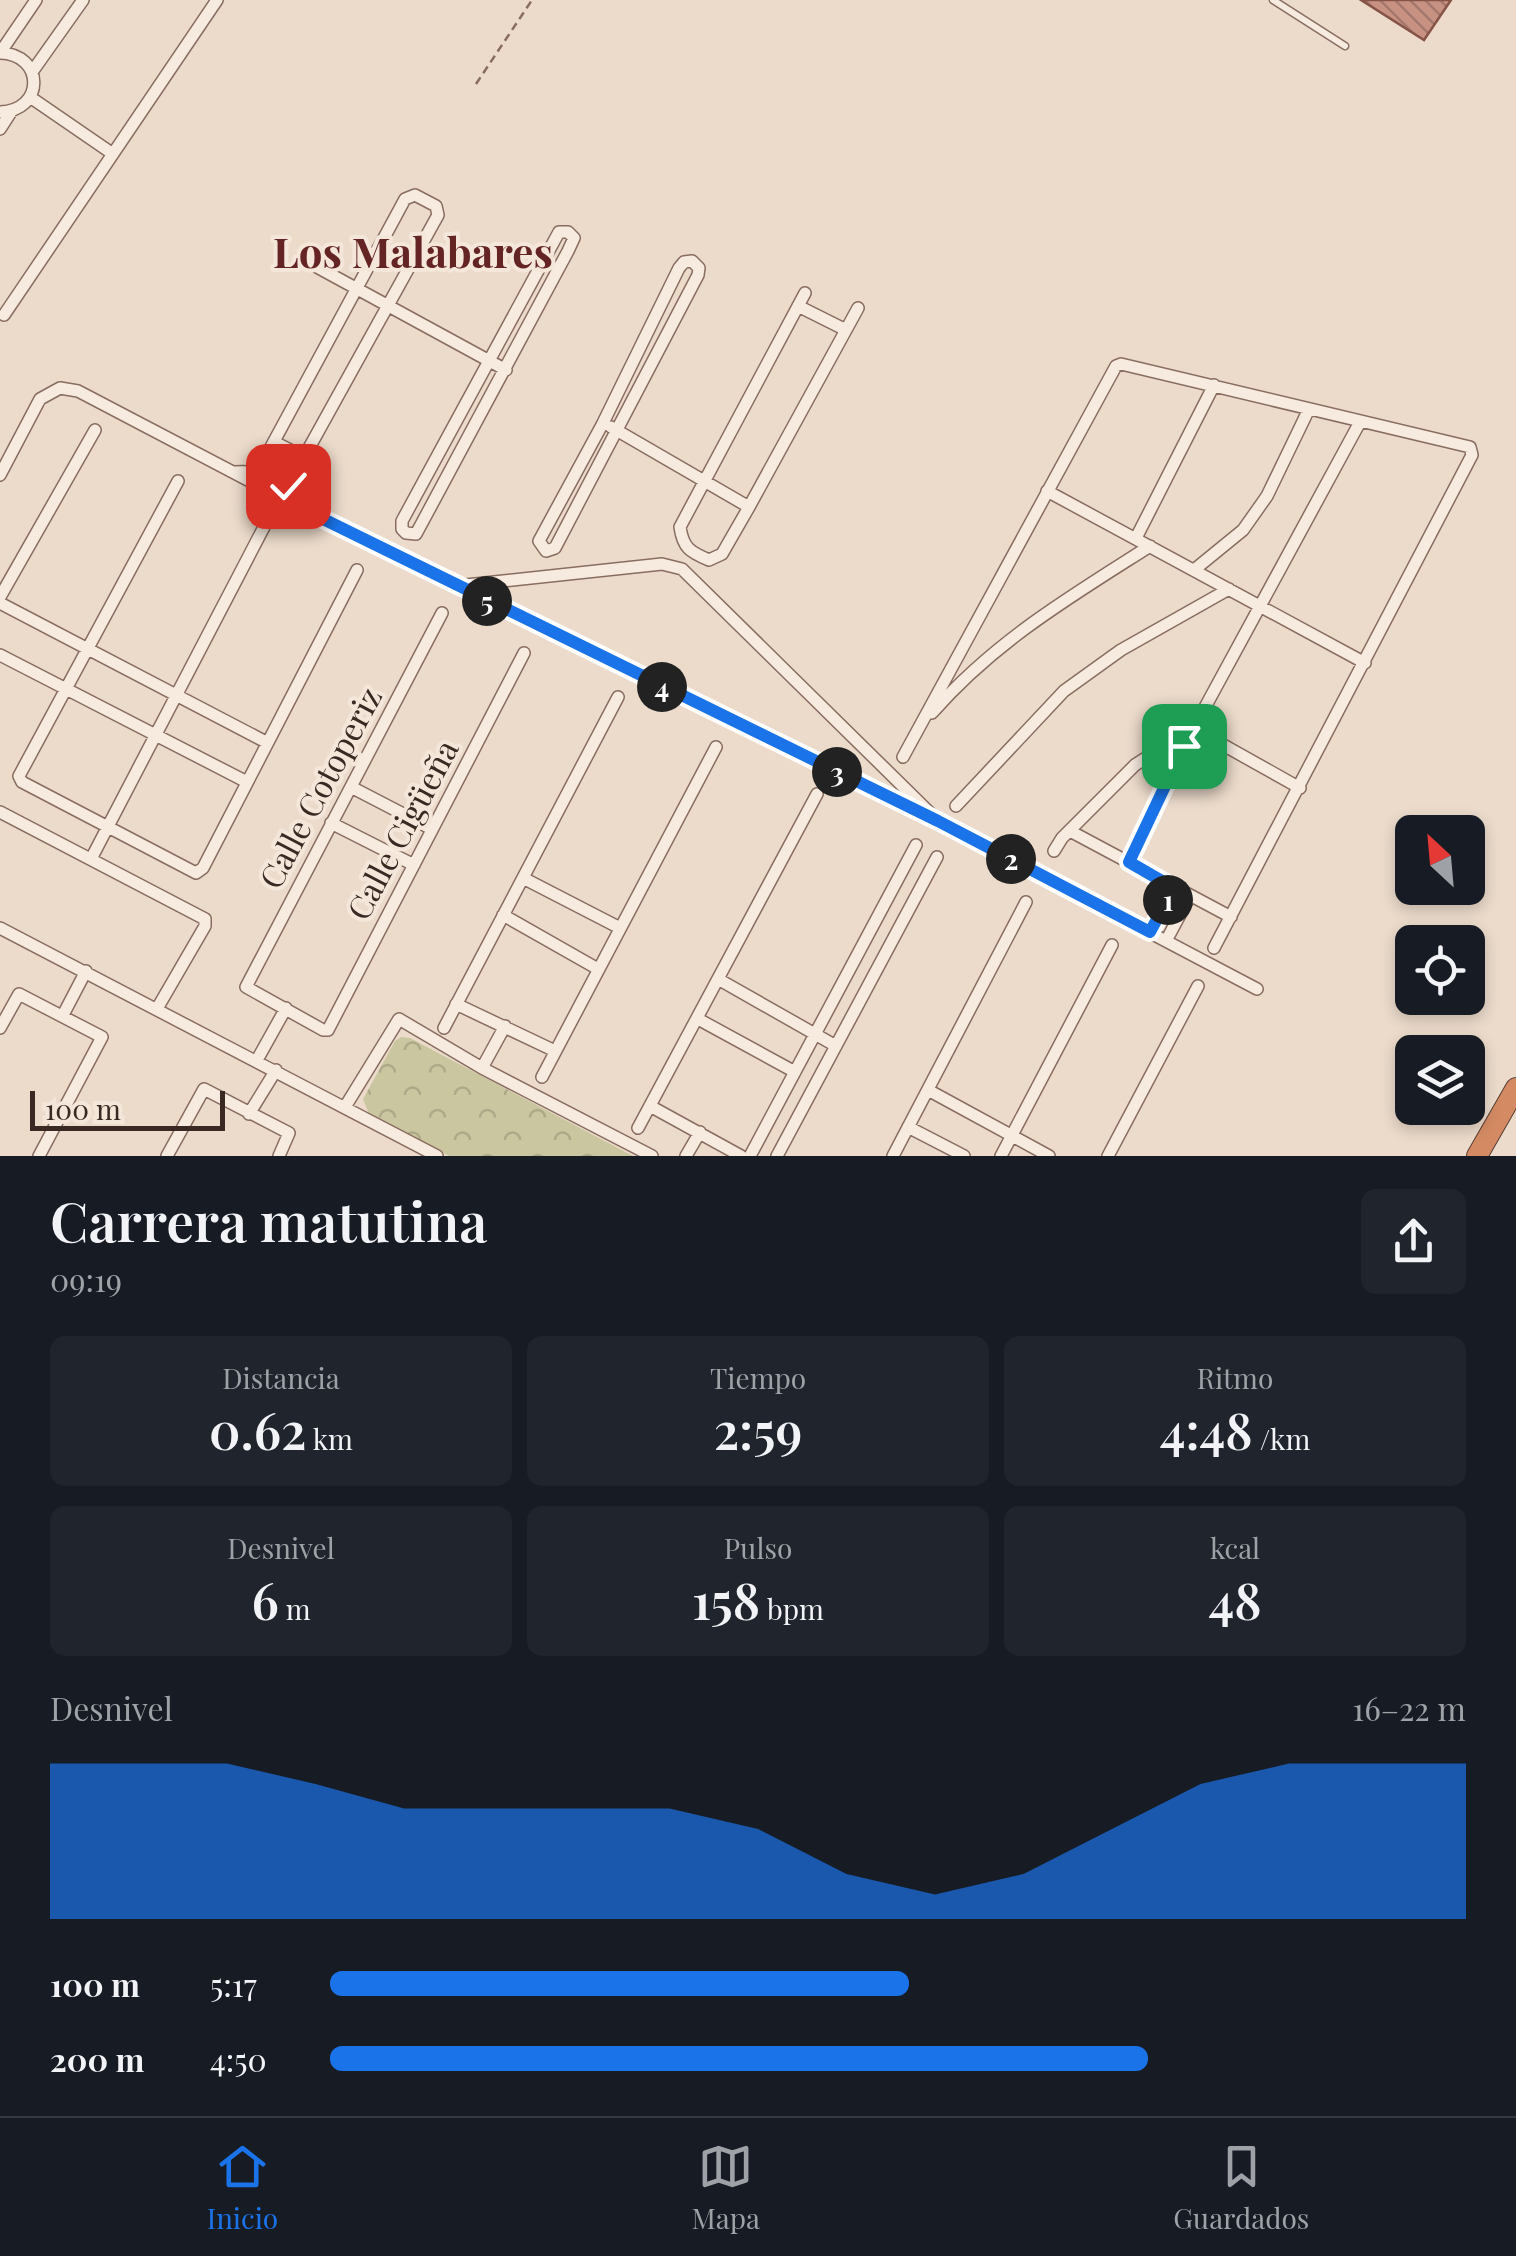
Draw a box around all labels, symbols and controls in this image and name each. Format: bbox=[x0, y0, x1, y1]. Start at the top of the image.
district label: Los Malabares bbox=[273, 223, 553, 279]
pin bbox=[246, 444, 331, 529]
icon: check bbox=[261, 459, 316, 514]
pin: 5 bbox=[462, 576, 512, 626]
text: 5 bbox=[481, 582, 493, 619]
pin: 4 bbox=[637, 662, 687, 712]
text: 4 bbox=[655, 668, 669, 705]
street label: Calle Cotoperiz bbox=[248, 679, 390, 895]
pin bbox=[1142, 704, 1227, 789]
icon: arrive bbox=[1157, 719, 1212, 774]
street label: Calle Cigüeña bbox=[335, 731, 467, 927]
pin: 3 bbox=[812, 747, 862, 797]
text: 3 bbox=[830, 753, 844, 790]
north arrow bbox=[1395, 815, 1485, 905]
map controls bbox=[1395, 815, 1485, 1125]
pin: 2 bbox=[986, 834, 1036, 884]
text: 2 bbox=[1004, 840, 1018, 877]
pin: 1 bbox=[1143, 875, 1193, 925]
text: 1 bbox=[1163, 881, 1173, 918]
button: locate bbox=[1395, 925, 1485, 1015]
button: layers bbox=[1395, 1035, 1485, 1125]
scale bar bbox=[30, 1086, 225, 1130]
text: 100 m bbox=[45, 1090, 121, 1127]
text: Carrera matutina bbox=[50, 1182, 487, 1256]
button: share bbox=[1361, 1189, 1466, 1294]
text: 09:19 bbox=[50, 1257, 122, 1300]
text: Distancia bbox=[222, 1359, 340, 1396]
text: Tiempo bbox=[710, 1359, 806, 1396]
text: Ritmo bbox=[1197, 1359, 1273, 1396]
text: 0.62 bbox=[209, 1396, 307, 1463]
text: 2:59 bbox=[714, 1396, 802, 1463]
text: 4:48 bbox=[1160, 1396, 1253, 1463]
text: km bbox=[307, 1420, 353, 1457]
text: /km bbox=[1253, 1420, 1310, 1457]
text: Desnivel bbox=[227, 1529, 335, 1566]
text: Pulso bbox=[724, 1529, 792, 1566]
text: kcal bbox=[1210, 1529, 1260, 1566]
text: 6 bbox=[251, 1566, 279, 1633]
text: 158 bbox=[692, 1566, 760, 1633]
text: 48 bbox=[1208, 1566, 1262, 1633]
text: m bbox=[279, 1590, 311, 1627]
text: bpm bbox=[760, 1590, 824, 1627]
text: Desnivel bbox=[50, 1686, 173, 1729]
text: 16–22 m bbox=[1352, 1686, 1466, 1729]
text: 100 m bbox=[50, 1962, 140, 2005]
text: 5:17 bbox=[210, 1962, 257, 2005]
text: 200 m bbox=[50, 2037, 144, 2080]
text: 4:50 bbox=[210, 2037, 267, 2080]
tab: Inicio bbox=[207, 2139, 278, 2236]
tab: Mapa bbox=[692, 2139, 760, 2236]
tab: Guardados bbox=[1173, 2139, 1309, 2236]

